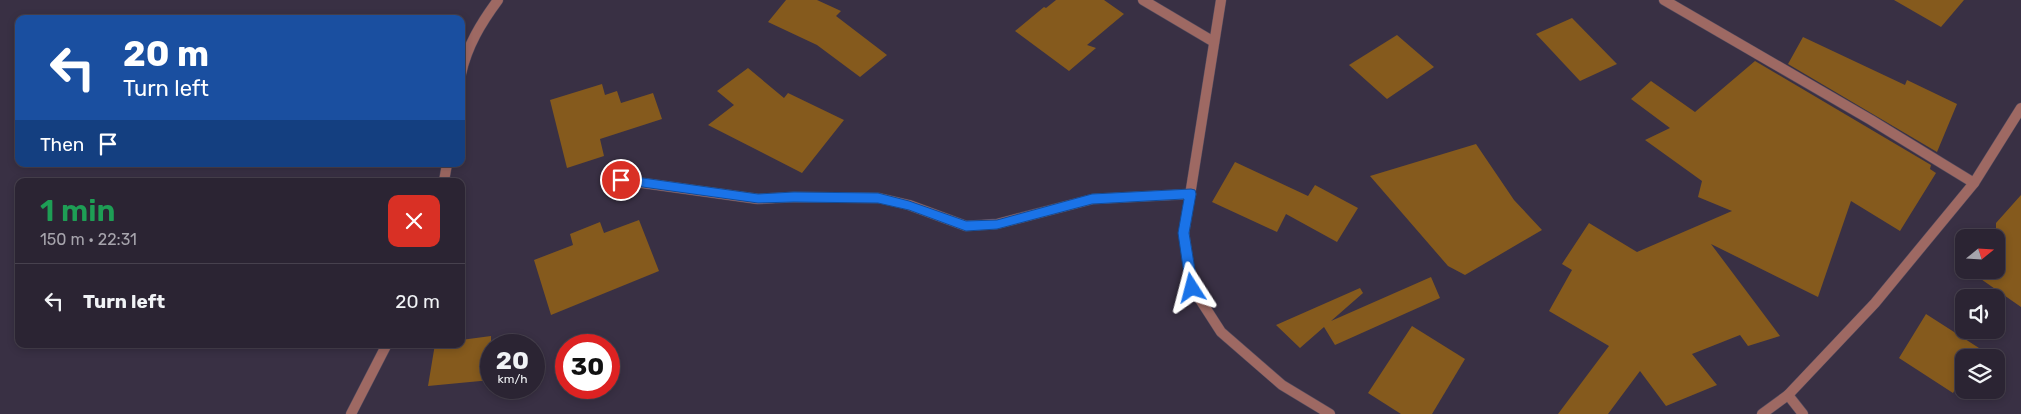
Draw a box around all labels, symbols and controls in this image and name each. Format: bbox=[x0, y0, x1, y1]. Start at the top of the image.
text: 20 m bbox=[123, 33, 209, 75]
icon: left bbox=[40, 35, 105, 100]
text: Turn left bbox=[123, 75, 209, 102]
icon: arrive bbox=[94, 130, 122, 158]
text: Then bbox=[40, 133, 84, 156]
pin bbox=[600, 159, 642, 201]
icon: arrive bbox=[607, 166, 635, 194]
text: 1 min bbox=[40, 193, 115, 229]
button: close bbox=[388, 195, 440, 247]
north arrow bbox=[1955, 229, 2005, 279]
map controls bbox=[1955, 229, 2005, 399]
text: 150 m · 22:31 bbox=[40, 230, 137, 249]
position arrow bbox=[1165, 261, 1217, 313]
icon: left bbox=[40, 287, 68, 315]
button: sound bbox=[1955, 289, 2005, 339]
text: Turn left bbox=[83, 290, 165, 313]
text: 20 m bbox=[395, 290, 440, 313]
speed limit sign: 30 bbox=[555, 334, 620, 399]
text: 20 bbox=[496, 346, 529, 375]
button: layers bbox=[1955, 349, 2005, 399]
text: km/h bbox=[498, 372, 527, 386]

